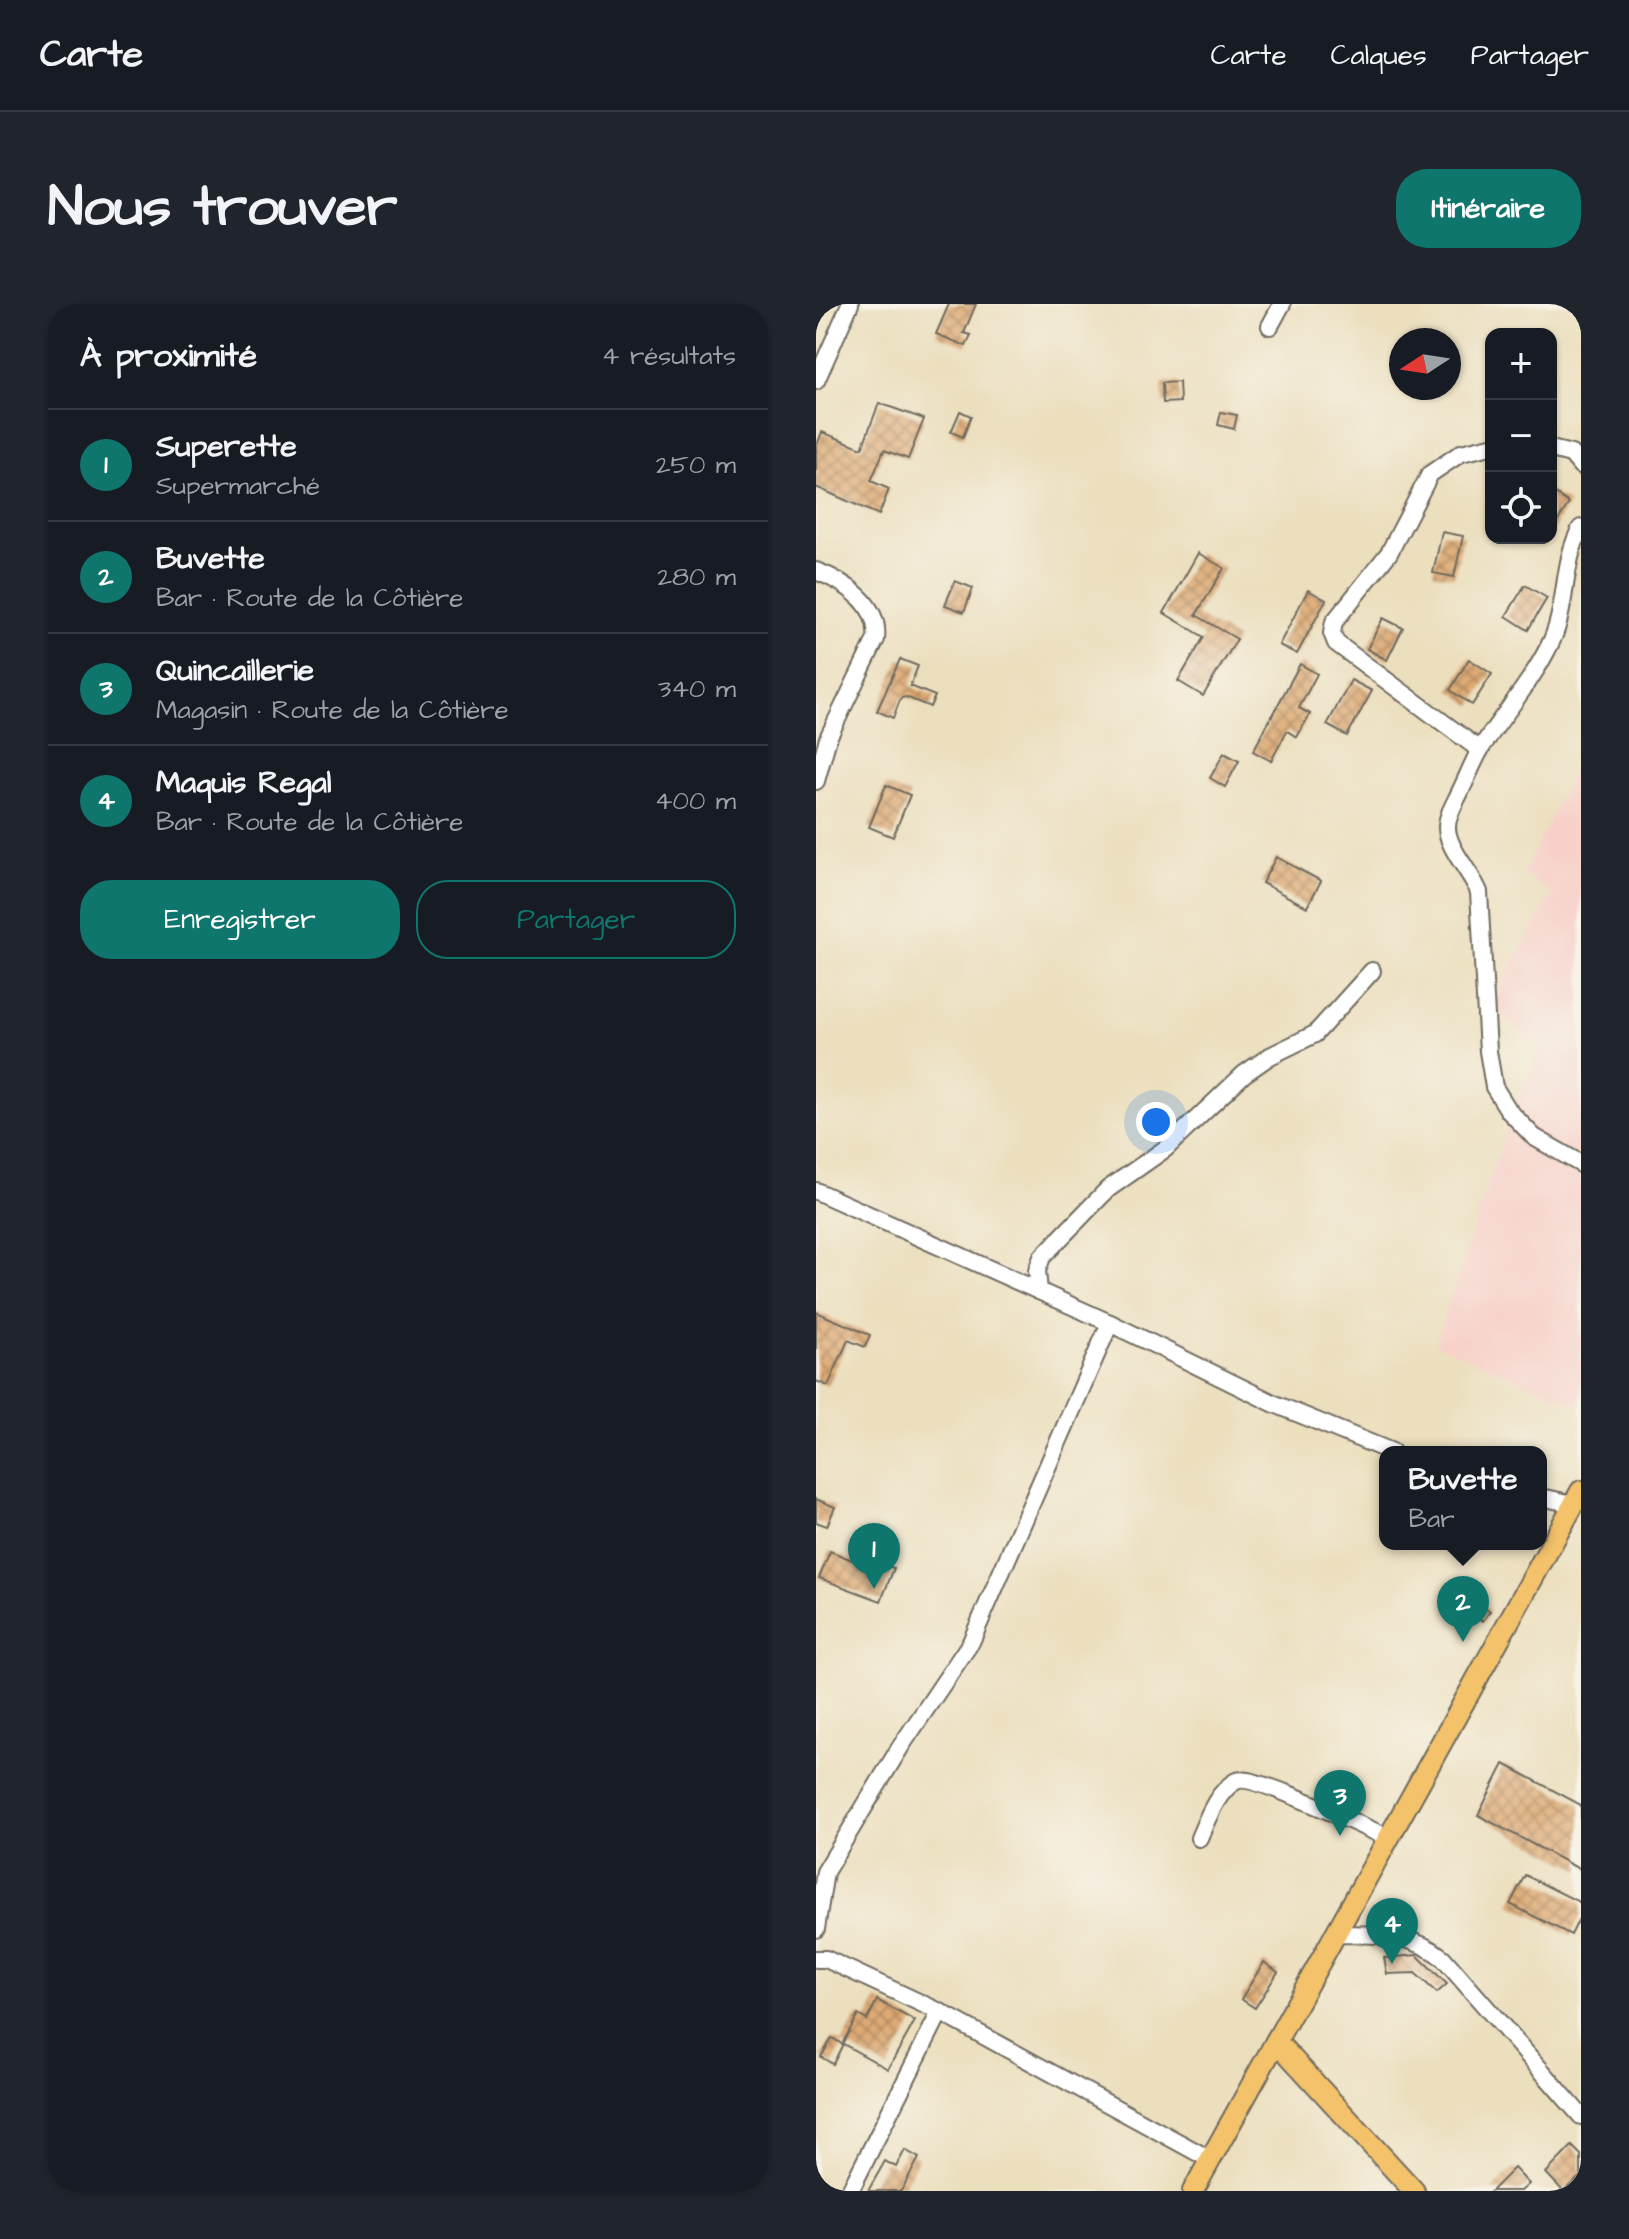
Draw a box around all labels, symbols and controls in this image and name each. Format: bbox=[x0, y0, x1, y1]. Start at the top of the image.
text: Carte bbox=[40, 29, 143, 81]
text: Carte bbox=[1211, 36, 1287, 75]
text: Calques bbox=[1331, 36, 1427, 75]
text: Partager bbox=[1471, 36, 1589, 75]
text: Nous trouver bbox=[48, 169, 397, 247]
button: Itinéraire bbox=[1396, 169, 1581, 248]
north arrow bbox=[1389, 328, 1461, 400]
map controls bbox=[1485, 328, 1557, 544]
button: + bbox=[1485, 328, 1557, 400]
text: À proximité bbox=[80, 332, 257, 380]
text: 4 résultats bbox=[602, 338, 736, 374]
button: − bbox=[1485, 400, 1557, 472]
text: Superette bbox=[156, 426, 297, 468]
text: 1 bbox=[104, 447, 108, 483]
text: 250 m bbox=[656, 447, 736, 483]
text: Supermarché bbox=[156, 468, 320, 504]
button: locate bbox=[1485, 472, 1557, 544]
text: Buvette bbox=[156, 538, 265, 580]
text: 2 bbox=[99, 559, 113, 595]
text: 280 m bbox=[657, 559, 736, 595]
text: Bar · Route de la Côtière bbox=[156, 580, 463, 616]
text: Quincaillerie bbox=[156, 650, 314, 692]
text: 3 bbox=[99, 671, 113, 707]
text: 340 m bbox=[658, 671, 736, 707]
text: Magasin · Route de la Côtière bbox=[156, 692, 509, 728]
text: Maquis Regal bbox=[156, 762, 331, 804]
text: 4 bbox=[97, 783, 115, 819]
text: 400 m bbox=[655, 783, 736, 819]
text: Bar · Route de la Côtière bbox=[156, 804, 463, 840]
button: Enregistrer bbox=[80, 880, 400, 959]
button: Partager bbox=[416, 880, 736, 959]
your location bbox=[1136, 1102, 1176, 1142]
popup bbox=[1379, 1446, 1547, 1550]
text: Buvette bbox=[1409, 1459, 1517, 1501]
text: Bar bbox=[1409, 1501, 1455, 1537]
pin: 1 bbox=[848, 1523, 900, 1589]
pin: 2 bbox=[1437, 1576, 1489, 1642]
pin: 3 bbox=[1314, 1770, 1366, 1836]
pin: 4 bbox=[1366, 1898, 1418, 1964]

